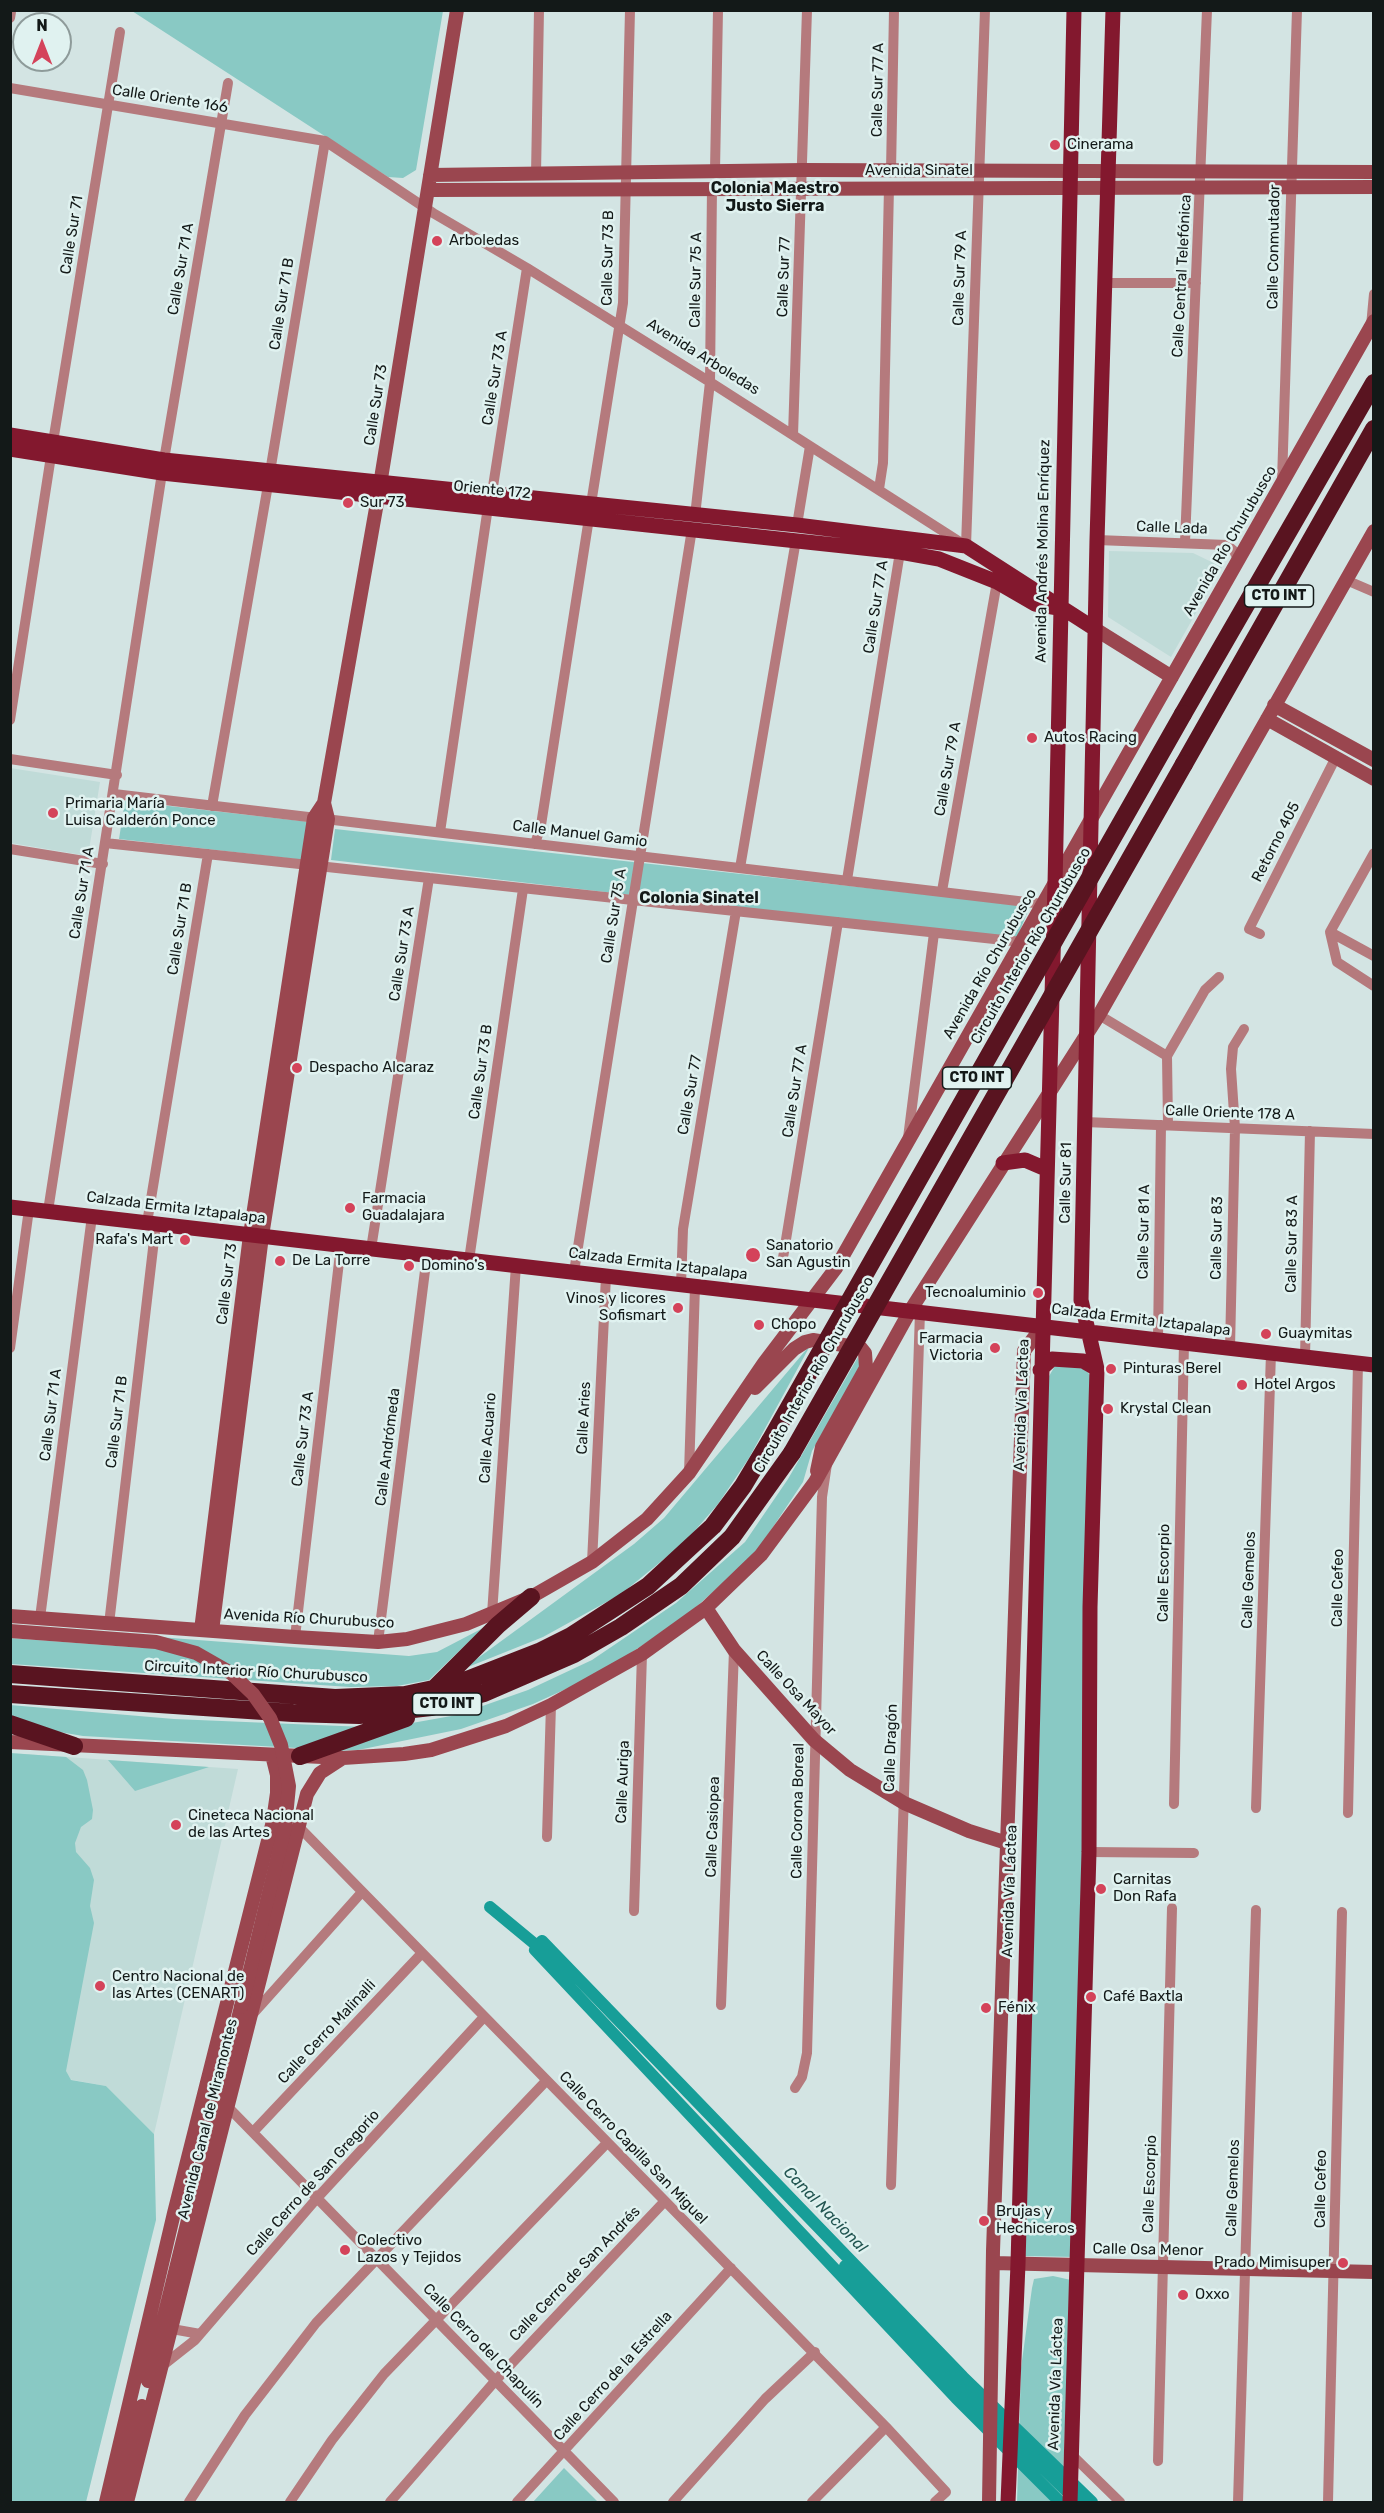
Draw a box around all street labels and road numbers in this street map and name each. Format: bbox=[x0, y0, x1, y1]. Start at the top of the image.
street label: Calle Sur 77 A bbox=[868, 43, 888, 137]
street label: Calle Oriente 166 bbox=[111, 81, 229, 117]
street label: Avenida Sinatel bbox=[865, 162, 973, 180]
street label: Calle Conmutador bbox=[1264, 184, 1284, 310]
street label: Calle Sur 71 bbox=[57, 194, 87, 276]
street label: Calle Central Telefónica bbox=[1169, 194, 1195, 358]
street label: Calle Sur 73 B bbox=[598, 210, 618, 306]
street label: Calle Sur 71 A bbox=[164, 222, 198, 316]
street label: Calle Sur 79 A bbox=[949, 230, 971, 326]
street label: Calle Sur 75 A bbox=[686, 232, 706, 328]
street label: Calle Sur 77 bbox=[774, 236, 794, 318]
street label: Calle Sur 71 B bbox=[266, 257, 298, 351]
street label: Avenida Arboledas bbox=[643, 315, 763, 399]
street label: Calle Sur 73 A bbox=[479, 329, 511, 427]
street label: Calle Sur 73 bbox=[361, 363, 391, 447]
street label: Avenida Andrés Molina Enríquez bbox=[1032, 439, 1054, 663]
street label: Avenida Río Churubusco bbox=[1180, 463, 1280, 619]
street label: Oriente 172 bbox=[452, 477, 532, 503]
street label: Calle Lada bbox=[1136, 518, 1208, 538]
street label: Calle Sur 77 A bbox=[860, 559, 892, 655]
road number: CTO INT bbox=[1244, 585, 1314, 607]
street label: Calle Sur 79 A bbox=[931, 720, 965, 818]
street label: Retorno 405 bbox=[1248, 799, 1304, 885]
street label: Calle Manuel Gamio bbox=[512, 817, 648, 851]
street label: Circuito Interior Río Churubusco bbox=[967, 844, 1095, 1048]
street label: Calle Sur 71 A bbox=[66, 846, 98, 940]
street label: Calle Sur 75 A bbox=[598, 867, 630, 965]
street label: Calle Sur 71 B bbox=[164, 882, 196, 976]
street label: Avenida Río Churubusco bbox=[940, 886, 1040, 1042]
street label: Calle Sur 73 A bbox=[386, 905, 418, 1003]
street label: Calle Sur 73 B bbox=[465, 1023, 497, 1121]
street label: Calle Sur 77 A bbox=[779, 1043, 811, 1139]
street label: Calle Sur 77 bbox=[674, 1054, 706, 1136]
road number: CTO INT bbox=[942, 1067, 1012, 1089]
street label: Calle Oriente 178 A bbox=[1165, 1102, 1295, 1124]
street label: Calle Sur 81 bbox=[1056, 1142, 1076, 1224]
street label: Calle Sur 81 A bbox=[1134, 1184, 1154, 1280]
street label: Calzada Ermita Iztapalapa bbox=[85, 1188, 267, 1228]
street label: Calle Sur 83 A bbox=[1282, 1195, 1302, 1293]
street label: Calle Sur 83 bbox=[1207, 1196, 1227, 1280]
street label: Calle Sur 73 bbox=[213, 1242, 241, 1326]
street label: Calzada Ermita Iztapalapa bbox=[567, 1244, 749, 1284]
street label: Circuito Interior Río Churubusco bbox=[750, 1273, 878, 1477]
street label: Calzada Ermita Iztapalapa bbox=[1050, 1300, 1232, 1340]
street label: Avenida Vía Láctea bbox=[1011, 1338, 1033, 1472]
street label: Calle Sur 71 A bbox=[36, 1368, 66, 1462]
street label: Calle Sur 71 B bbox=[102, 1375, 132, 1469]
street label: Calle Aries bbox=[573, 1381, 595, 1455]
street label: Calle Andrómeda bbox=[372, 1387, 404, 1507]
street label: Calle Sur 73 A bbox=[288, 1390, 318, 1488]
street label: Calle Acuario bbox=[476, 1392, 500, 1484]
street label: Calle Escorpio bbox=[1154, 1524, 1174, 1622]
street label: Calle Gemelos bbox=[1238, 1531, 1260, 1629]
street label: Calle Cefeo bbox=[1328, 1549, 1348, 1627]
street label: Avenida Río Churubusco bbox=[223, 1606, 395, 1632]
street label: Calle Osa Mayor bbox=[752, 1647, 840, 1739]
street label: Circuito Interior Río Churubusco bbox=[144, 1657, 368, 1687]
road number: CTO INT bbox=[412, 1693, 482, 1715]
street label: Calle Dragón bbox=[880, 1703, 902, 1793]
street label: Calle Auriga bbox=[613, 1740, 633, 1824]
street label: Calle Corona Boreal bbox=[788, 1743, 808, 1879]
street label: Calle Casiopea bbox=[702, 1776, 724, 1878]
street label: Avenida Vía Láctea bbox=[999, 1824, 1021, 1958]
street label: Calle Cerro Malinalli bbox=[274, 1976, 380, 2088]
street label: Avenida Canal de Miramontes bbox=[174, 2017, 242, 2221]
street label: Calle Cerro Capilla San Miguel bbox=[555, 2068, 711, 2228]
street label: Calle Cerro de San Gregorio bbox=[243, 2106, 383, 2260]
street label: Calle Escorpio bbox=[1139, 2135, 1161, 2233]
street label: Calle Gemelos bbox=[1222, 2139, 1244, 2237]
street label: Calle Cefeo bbox=[1311, 2150, 1331, 2228]
street label: Calle Cerro de San Andrés bbox=[506, 2203, 644, 2345]
street label: Calle Osa Menor bbox=[1092, 2240, 1204, 2260]
street label: Calle Cerro del Chapulín bbox=[419, 2280, 547, 2412]
street label: Calle Cerro de la Estrella bbox=[550, 2307, 676, 2445]
street label: Avenida Vía Láctea bbox=[1045, 2317, 1067, 2451]

